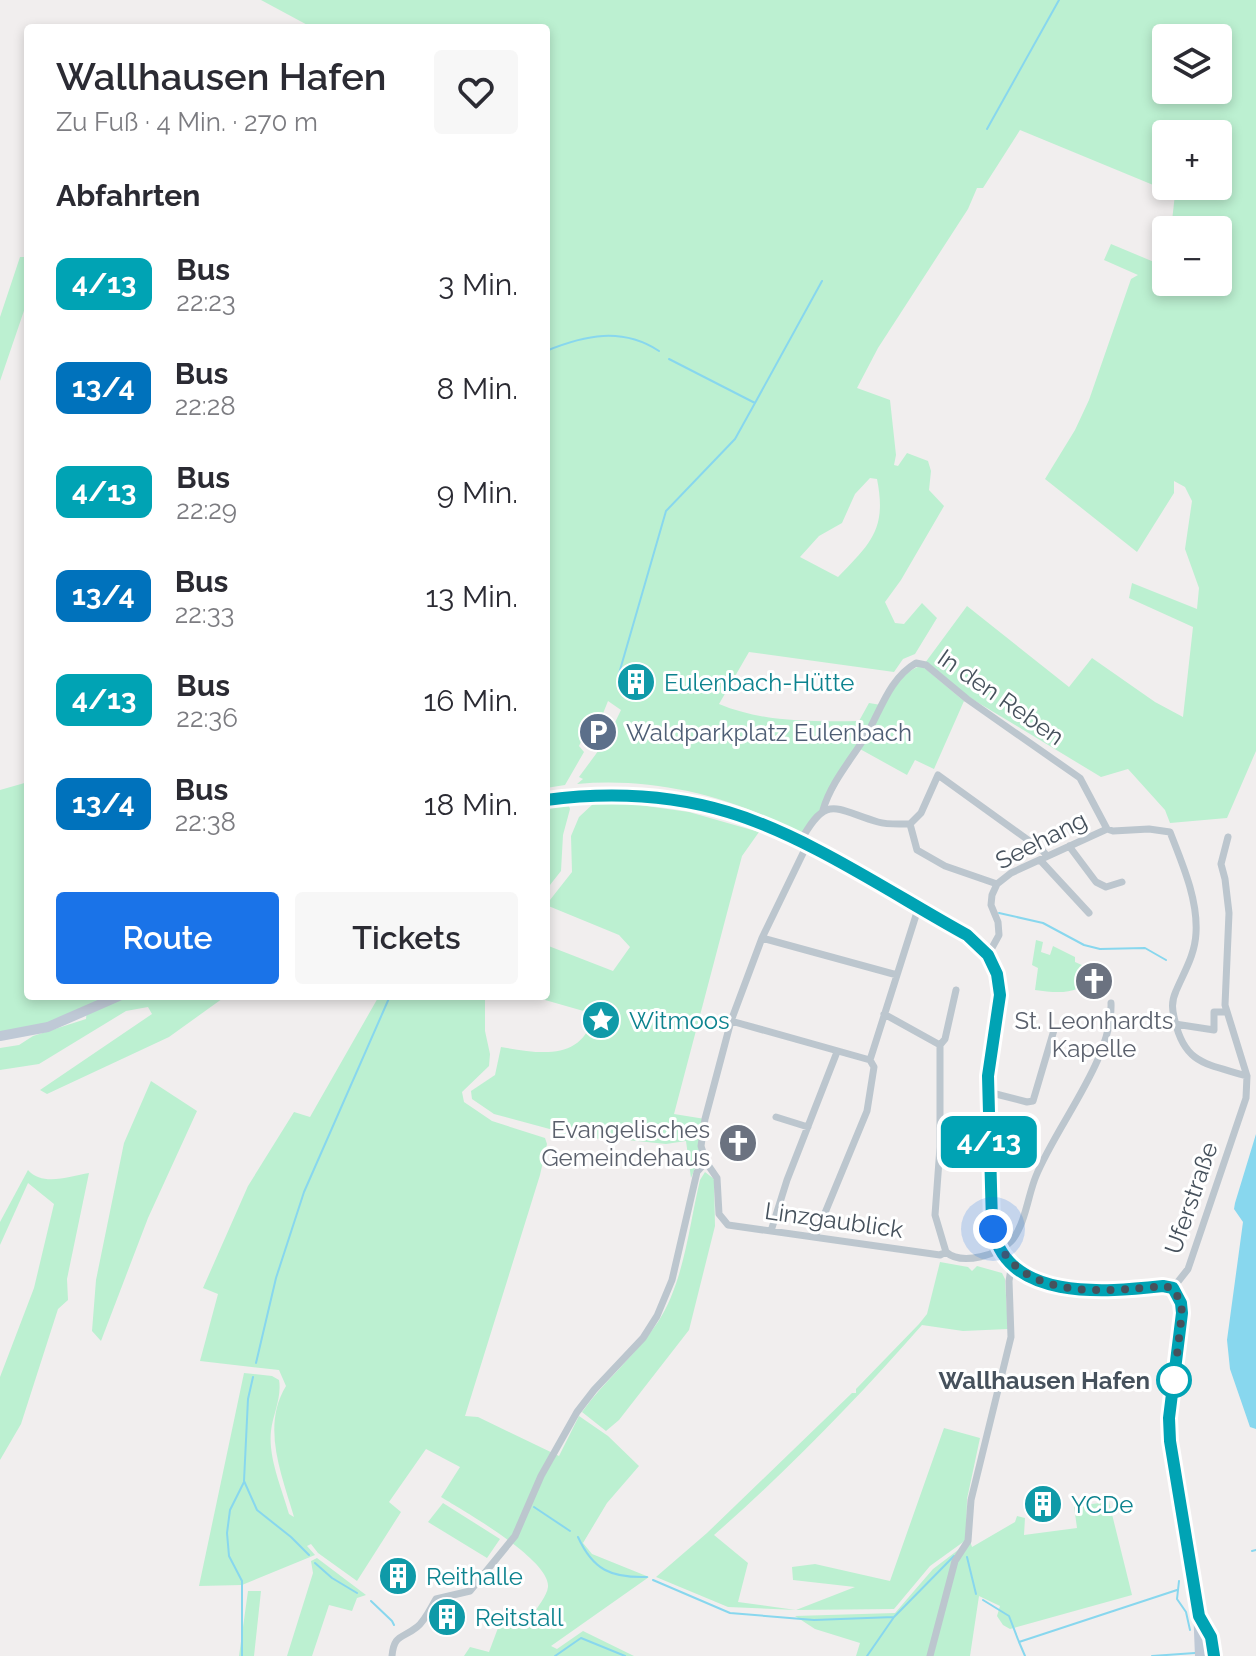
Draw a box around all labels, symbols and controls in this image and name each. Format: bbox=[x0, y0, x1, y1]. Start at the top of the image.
map controls bbox=[1152, 24, 1232, 296]
button: layers bbox=[1152, 24, 1232, 104]
button: heart bbox=[434, 50, 518, 134]
text: Wallhausen Hafen bbox=[56, 54, 387, 99]
text: Zu Fuß · 4 Min. · 270 m bbox=[56, 107, 318, 137]
button: + bbox=[1152, 120, 1232, 200]
text: Abfahrten bbox=[56, 178, 200, 213]
button: − bbox=[1152, 216, 1232, 296]
text: Bus bbox=[176, 252, 230, 287]
text: 4/13 bbox=[72, 267, 136, 300]
text: 3 Min. bbox=[438, 267, 518, 302]
text: 22:23 bbox=[176, 287, 236, 317]
text: Bus bbox=[175, 356, 228, 391]
text: 13/4 bbox=[72, 371, 135, 404]
text: 8 Min. bbox=[437, 371, 518, 406]
text: 22:28 bbox=[175, 391, 236, 421]
text: Bus bbox=[176, 460, 230, 495]
text: 4/13 bbox=[72, 475, 136, 508]
text: 9 Min. bbox=[437, 475, 518, 510]
text: 22:29 bbox=[176, 495, 237, 525]
text: Bus bbox=[175, 564, 228, 599]
text: 13/4 bbox=[72, 579, 135, 612]
text: 13 Min. bbox=[425, 579, 518, 614]
text: 22:33 bbox=[175, 599, 234, 629]
street label: In den Reben bbox=[932, 643, 1070, 751]
building icon: Eulenbach-Hütte bbox=[615, 661, 657, 703]
text: Bus bbox=[176, 668, 230, 703]
place label: Eulenbach-Hütte bbox=[664, 668, 854, 697]
text: 4/13 bbox=[72, 683, 136, 716]
text: 16 Min. bbox=[423, 683, 518, 718]
text: 22:36 bbox=[176, 703, 238, 733]
parking icon: Waldparkplatz Eulenbach bbox=[577, 711, 619, 753]
place label: Waldparkplatz Eulenbach bbox=[626, 718, 912, 747]
text: Bus bbox=[175, 772, 228, 807]
text: 13/4 bbox=[72, 787, 135, 820]
text: 18 Min. bbox=[424, 787, 518, 822]
street label: Seehang bbox=[990, 805, 1092, 875]
text: 22:38 bbox=[175, 807, 236, 837]
button: Route bbox=[56, 892, 279, 984]
button: Tickets bbox=[295, 892, 518, 984]
church icon: St. Leonhardts Kapelle bbox=[1073, 960, 1115, 1002]
place icon: Witmoos bbox=[580, 999, 622, 1041]
place label: Witmoos bbox=[629, 1006, 730, 1035]
place label: St. Leonhardts Kapelle bbox=[1015, 1006, 1173, 1063]
place label: Evangelisches Gemeindehaus bbox=[541, 1115, 710, 1172]
line badge: 4/13 bbox=[933, 1116, 1045, 1168]
church icon: Evangelisches Gemeindehaus bbox=[717, 1122, 759, 1164]
text: 4/13 bbox=[957, 1125, 1021, 1158]
street label: Uferstraße bbox=[1158, 1138, 1224, 1258]
street label: Linzgaublick bbox=[763, 1196, 905, 1244]
your location bbox=[973, 1209, 1013, 1249]
marker: Wallhausen Hafen bbox=[1157, 1363, 1191, 1397]
place label: Wallhausen Hafen bbox=[938, 1366, 1150, 1395]
building icon: YCDe bbox=[1022, 1483, 1064, 1525]
place label: YCDe bbox=[1071, 1490, 1133, 1519]
building icon: Reithalle bbox=[377, 1555, 419, 1597]
place label: Reithalle bbox=[426, 1562, 523, 1591]
building icon: Reitstall bbox=[426, 1596, 468, 1638]
place label: Reitstall bbox=[475, 1603, 564, 1632]

